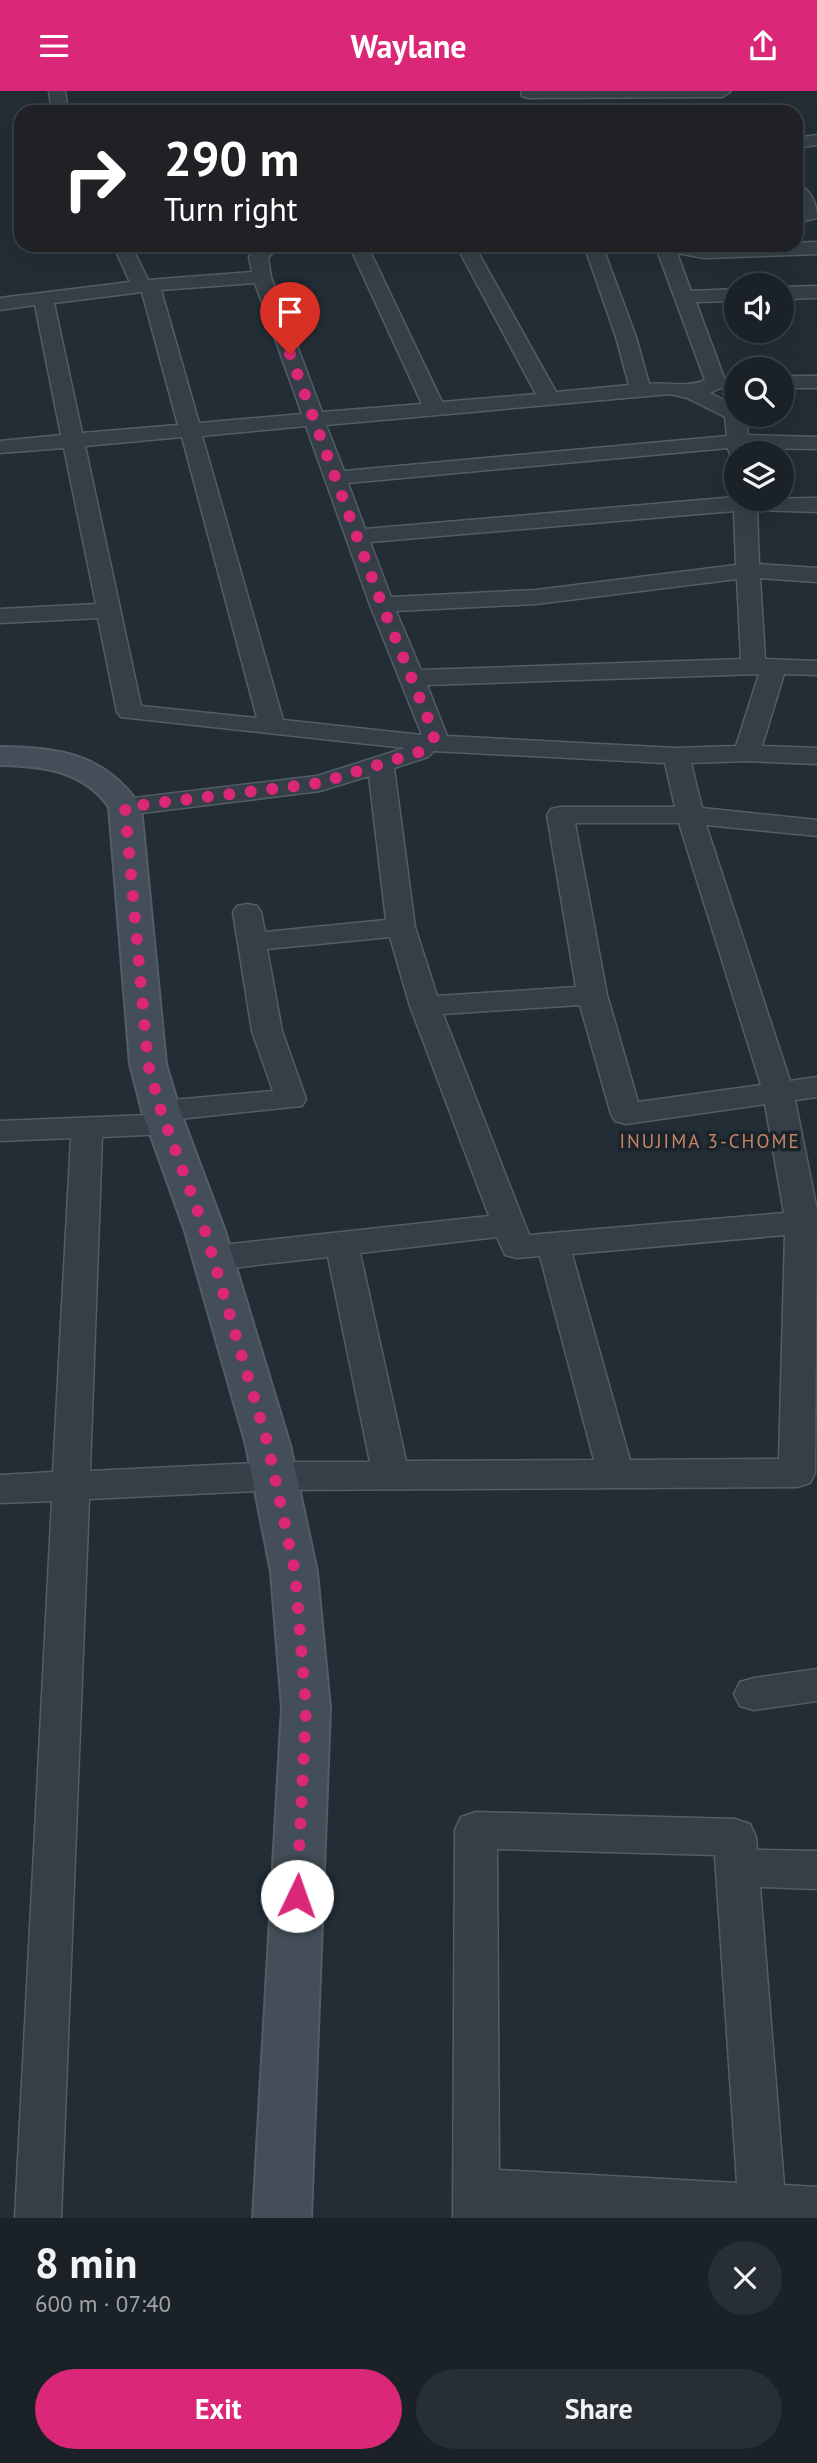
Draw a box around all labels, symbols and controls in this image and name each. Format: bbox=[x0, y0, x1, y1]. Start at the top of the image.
text: Waylane bbox=[350, 25, 467, 67]
icon: menu bbox=[35, 27, 73, 65]
icon: share bbox=[744, 27, 782, 65]
text: 290 m bbox=[164, 126, 299, 190]
icon: right bbox=[49, 133, 140, 224]
text: Turn right bbox=[164, 188, 298, 230]
map controls bbox=[724, 273, 794, 511]
button: sound bbox=[724, 273, 794, 343]
pin bbox=[260, 282, 320, 354]
icon: arrive bbox=[271, 293, 309, 331]
button: search bbox=[724, 357, 794, 427]
button: layers bbox=[724, 441, 794, 511]
district label: INUJIMA 3-CHOME bbox=[619, 1129, 801, 1153]
position arrow bbox=[260, 1859, 334, 1933]
text: 8 min bbox=[35, 2235, 137, 2290]
button: close bbox=[708, 2241, 782, 2315]
text: 600 m · 07:40 bbox=[35, 2289, 171, 2318]
button: Exit bbox=[35, 2369, 402, 2449]
button: Share bbox=[416, 2369, 782, 2449]

